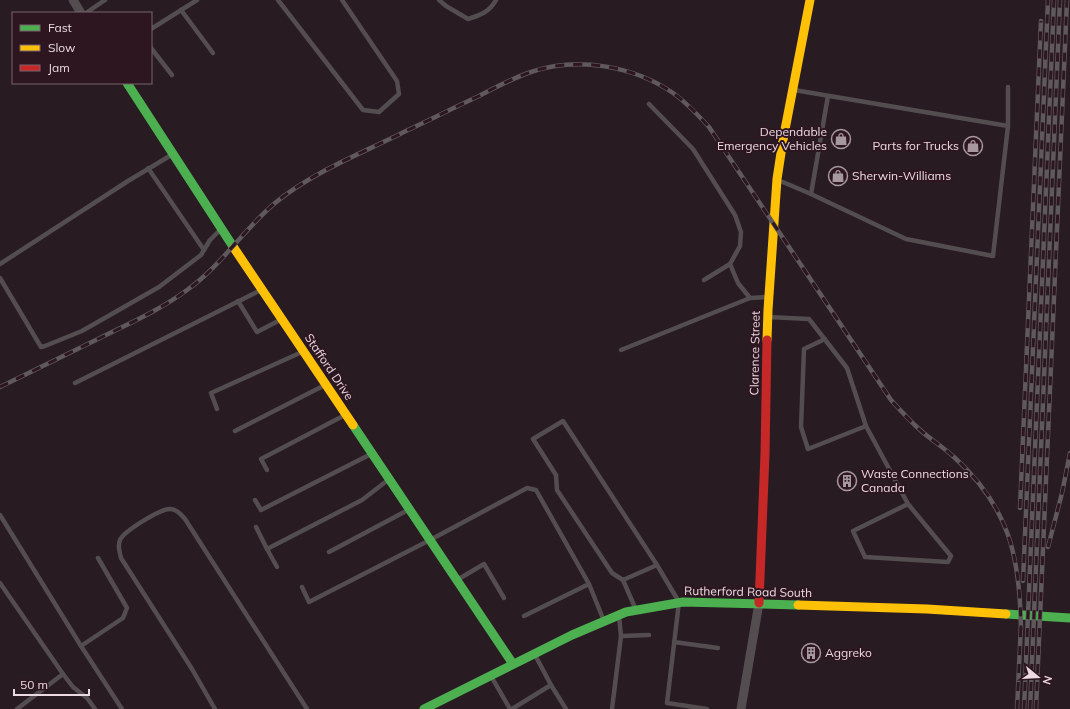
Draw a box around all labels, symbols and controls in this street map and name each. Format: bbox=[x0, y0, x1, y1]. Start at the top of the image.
legend bbox=[12, 12, 152, 84]
text: Fast bbox=[48, 20, 72, 35]
text: Slow bbox=[48, 40, 76, 55]
text: Jam bbox=[48, 60, 70, 75]
place label: Dependable Emergency Vehicles bbox=[717, 124, 827, 153]
shop icon: Dependable Emergency Vehicles bbox=[830, 128, 852, 150]
shop icon: Parts for Trucks bbox=[962, 135, 984, 157]
place label: Parts for Trucks bbox=[873, 138, 959, 153]
shop icon: Sherwin-Williams bbox=[827, 165, 849, 187]
place label: Sherwin-Williams bbox=[852, 168, 951, 183]
street label: Clarence Street bbox=[746, 310, 763, 396]
street label: Stafford Drive bbox=[302, 331, 357, 403]
place label: Waste Connections Canada bbox=[861, 466, 969, 495]
building icon: Waste Connections Canada bbox=[836, 470, 858, 492]
street label: Rutherford Road South bbox=[684, 583, 812, 600]
building icon: Aggreko bbox=[800, 642, 822, 664]
place label: Aggreko bbox=[825, 645, 872, 660]
north arrow bbox=[1018, 657, 1058, 697]
scale bar bbox=[14, 671, 89, 697]
text: N bbox=[1040, 674, 1055, 686]
text: 50 m bbox=[20, 677, 48, 692]

